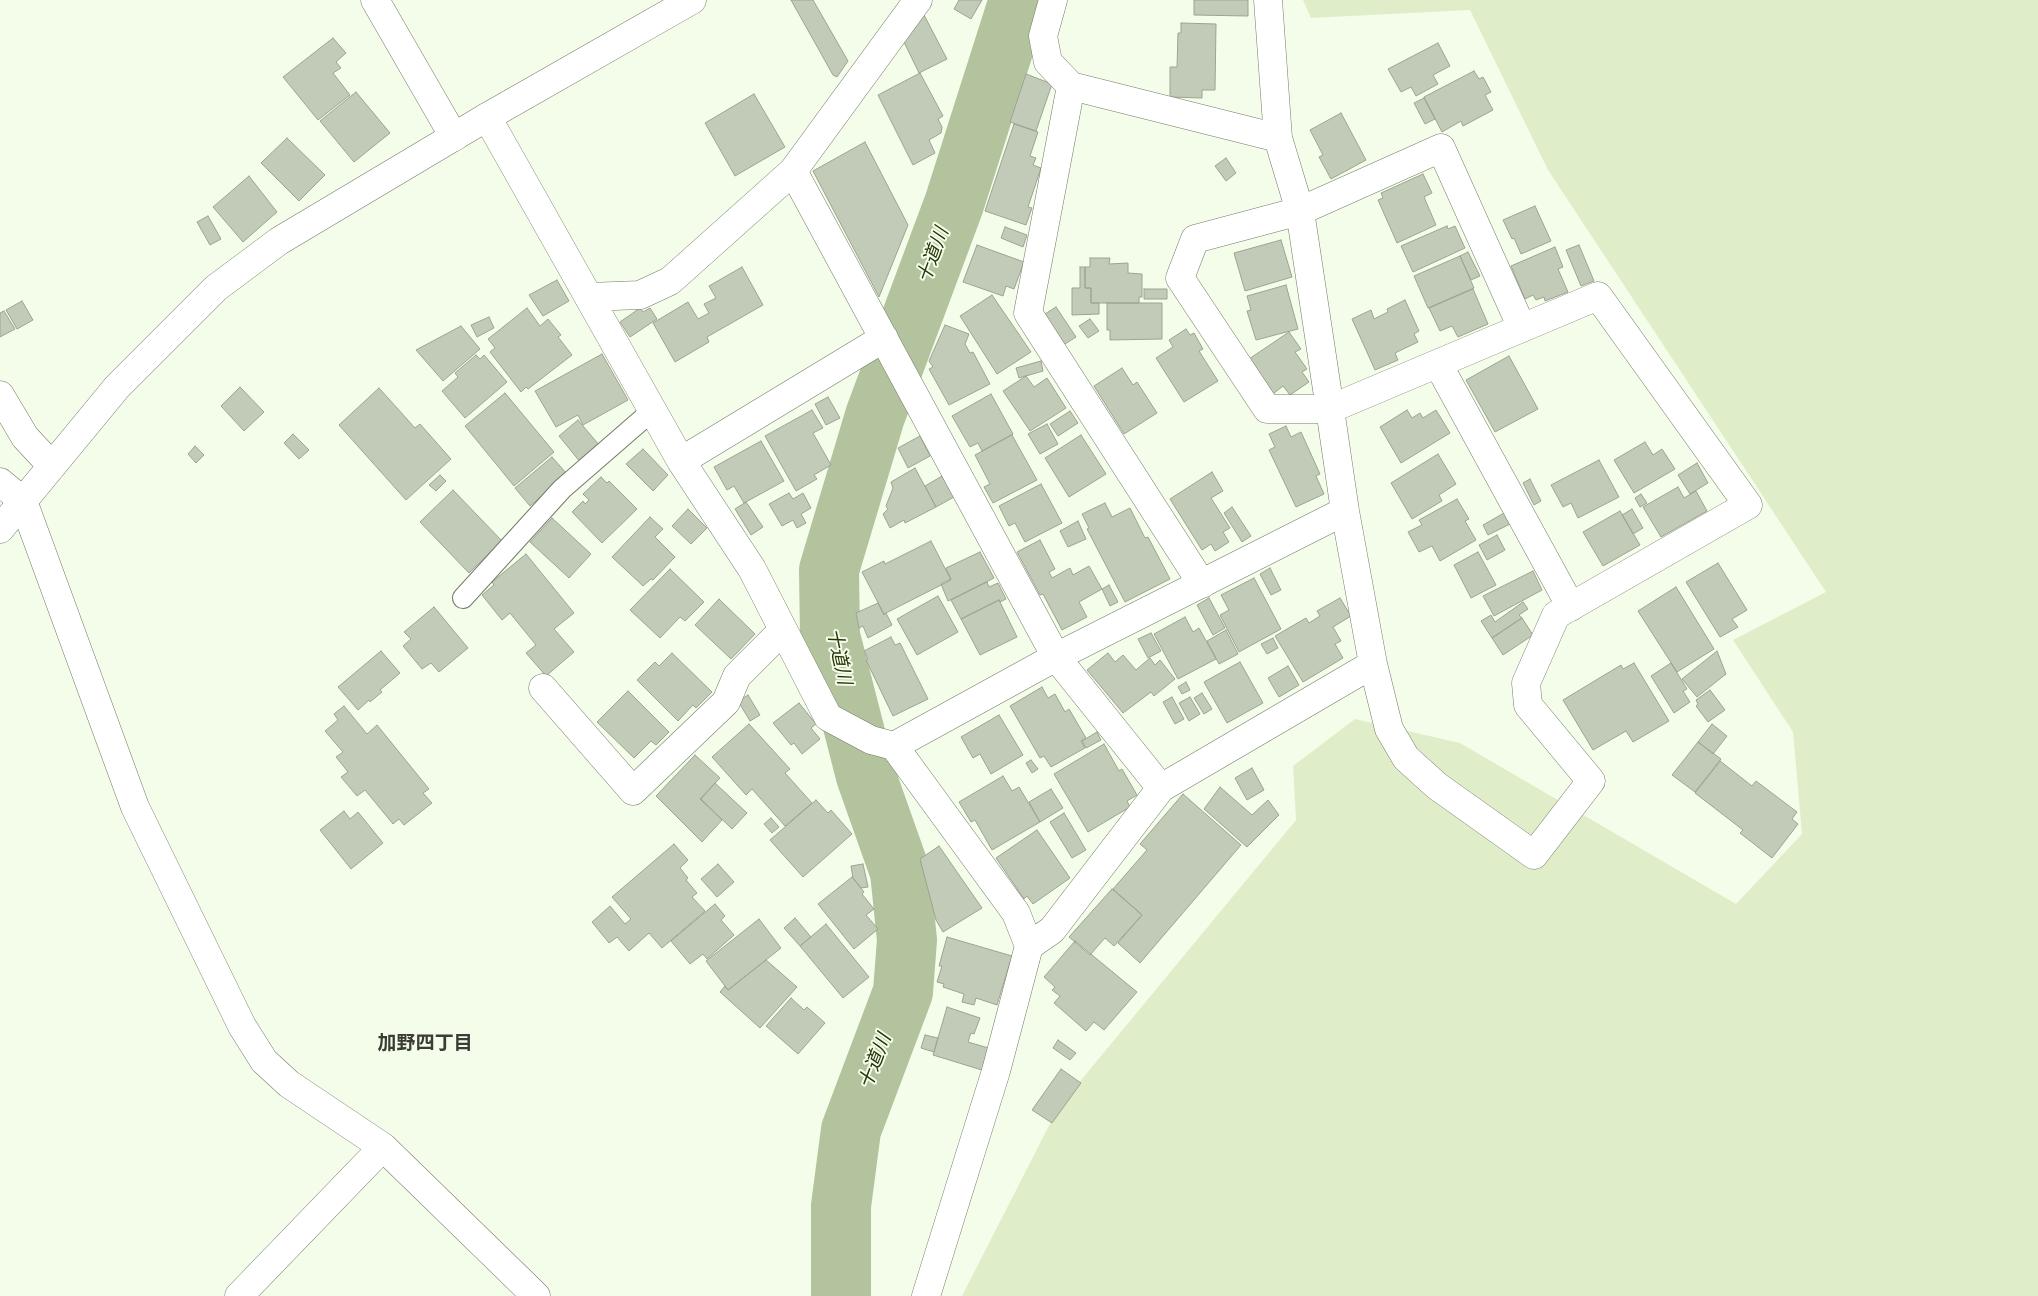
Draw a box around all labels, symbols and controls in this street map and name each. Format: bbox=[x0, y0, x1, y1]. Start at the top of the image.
water label: 十道川 bbox=[915, 225, 955, 287]
water label: 十道川 bbox=[820, 627, 854, 687]
water label: 十道川 bbox=[856, 1031, 898, 1093]
district label: 加野四丁目 bbox=[378, 1034, 472, 1056]

